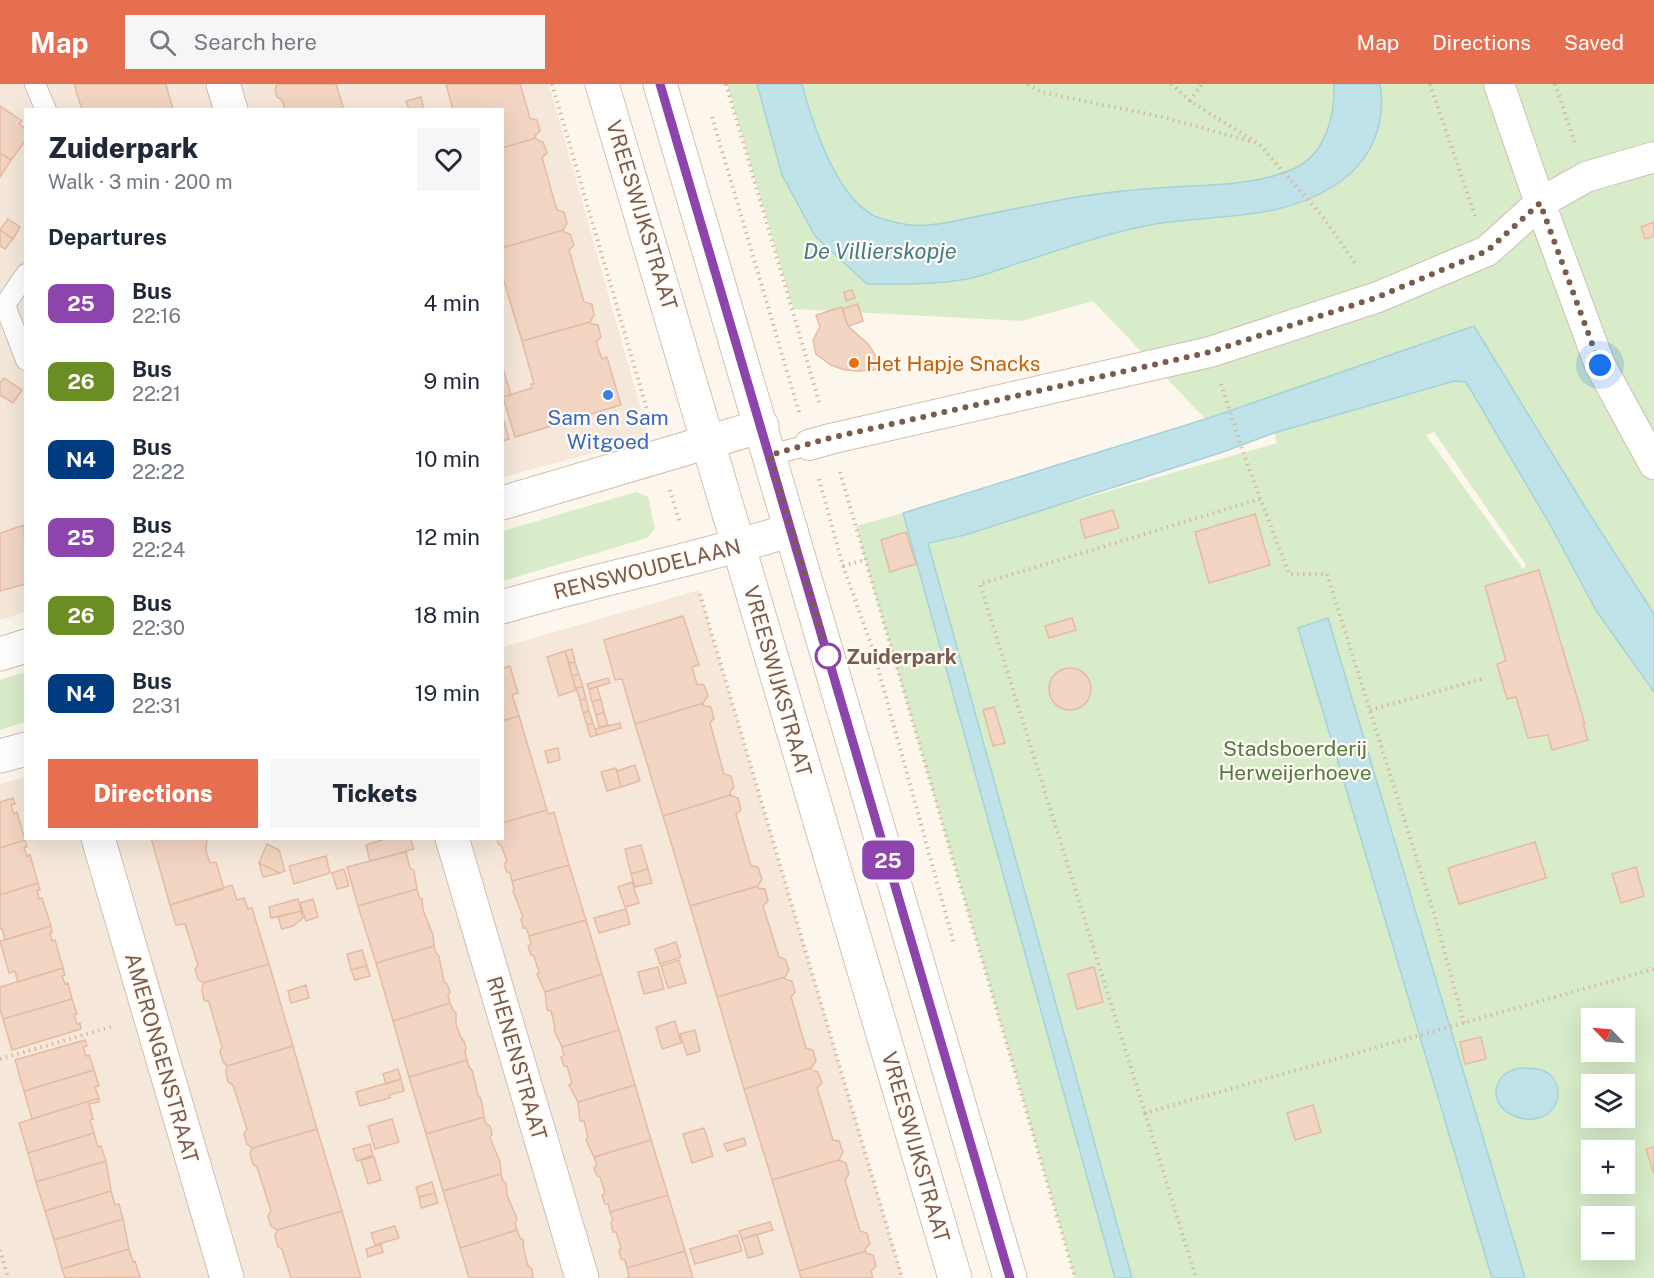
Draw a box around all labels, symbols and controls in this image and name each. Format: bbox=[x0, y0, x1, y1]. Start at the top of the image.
search box bbox=[125, 15, 545, 69]
text: Map bbox=[30, 26, 89, 59]
icon: search bbox=[146, 26, 179, 59]
text: Search here bbox=[194, 29, 317, 55]
text: Map bbox=[1357, 30, 1399, 55]
text: Directions bbox=[1432, 30, 1531, 55]
text: Saved bbox=[1564, 30, 1624, 55]
street label: VREESWIJKSTRAAT bbox=[601, 117, 683, 313]
button: heart bbox=[417, 128, 480, 191]
text: Zuiderpark bbox=[48, 131, 198, 164]
text: Walk · 3 min · 200 m bbox=[48, 170, 233, 194]
text: Departures bbox=[48, 224, 167, 250]
water label: De Villierskopje bbox=[803, 238, 957, 264]
text: Bus bbox=[132, 278, 172, 304]
text: 4 min bbox=[424, 290, 480, 316]
text: 25 bbox=[67, 291, 95, 316]
text: 22:16 bbox=[132, 304, 181, 328]
your location bbox=[1585, 350, 1615, 380]
place label: Het Hapje Snacks bbox=[866, 351, 1040, 376]
text: Bus bbox=[132, 356, 172, 382]
marker: Het Hapje Snacks bbox=[847, 356, 861, 370]
text: 9 min bbox=[424, 368, 480, 394]
text: 26 bbox=[67, 369, 95, 394]
text: 22:21 bbox=[132, 382, 181, 406]
marker: Sam en Sam Witgoed bbox=[601, 388, 615, 402]
place label: Sam en Sam Witgoed bbox=[547, 405, 669, 454]
text: Bus bbox=[132, 434, 172, 460]
text: 10 min bbox=[415, 446, 480, 472]
text: N4 bbox=[66, 447, 96, 472]
text: 22:22 bbox=[132, 460, 185, 484]
text: Bus bbox=[132, 512, 172, 538]
text: 12 min bbox=[415, 524, 480, 550]
text: 25 bbox=[67, 525, 95, 550]
street label: RENSWOUDELAAN bbox=[551, 534, 743, 604]
text: 22:24 bbox=[132, 538, 185, 562]
street label: VREESWIJKSTRAAT bbox=[739, 583, 817, 779]
text: Bus bbox=[132, 590, 172, 616]
text: 18 min bbox=[414, 602, 480, 628]
text: 26 bbox=[67, 603, 95, 628]
text: 22:30 bbox=[132, 616, 185, 640]
marker: Zuiderpark bbox=[815, 643, 841, 669]
place label: Zuiderpark bbox=[846, 644, 957, 669]
text: Bus bbox=[132, 668, 172, 694]
text: 19 min bbox=[415, 680, 480, 706]
text: N4 bbox=[66, 681, 96, 706]
text: 22:31 bbox=[132, 694, 181, 718]
park label: Stadsboerderij Herweijerhoeve bbox=[1218, 736, 1372, 785]
button: Directions bbox=[48, 759, 258, 828]
button: Tickets bbox=[270, 759, 480, 828]
line badge: 25 bbox=[861, 840, 915, 880]
text: 25 bbox=[874, 848, 902, 873]
street label: AMERONGENSTRAAT bbox=[120, 950, 204, 1166]
street label: RHENENSTRAAT bbox=[482, 973, 552, 1143]
north arrow bbox=[1581, 1008, 1635, 1062]
map controls bbox=[1581, 1008, 1635, 1260]
street label: VREESWIJKSTRAAT bbox=[877, 1049, 955, 1245]
button: layers bbox=[1581, 1074, 1635, 1128]
button: + bbox=[1581, 1140, 1635, 1194]
button: − bbox=[1581, 1206, 1635, 1260]

